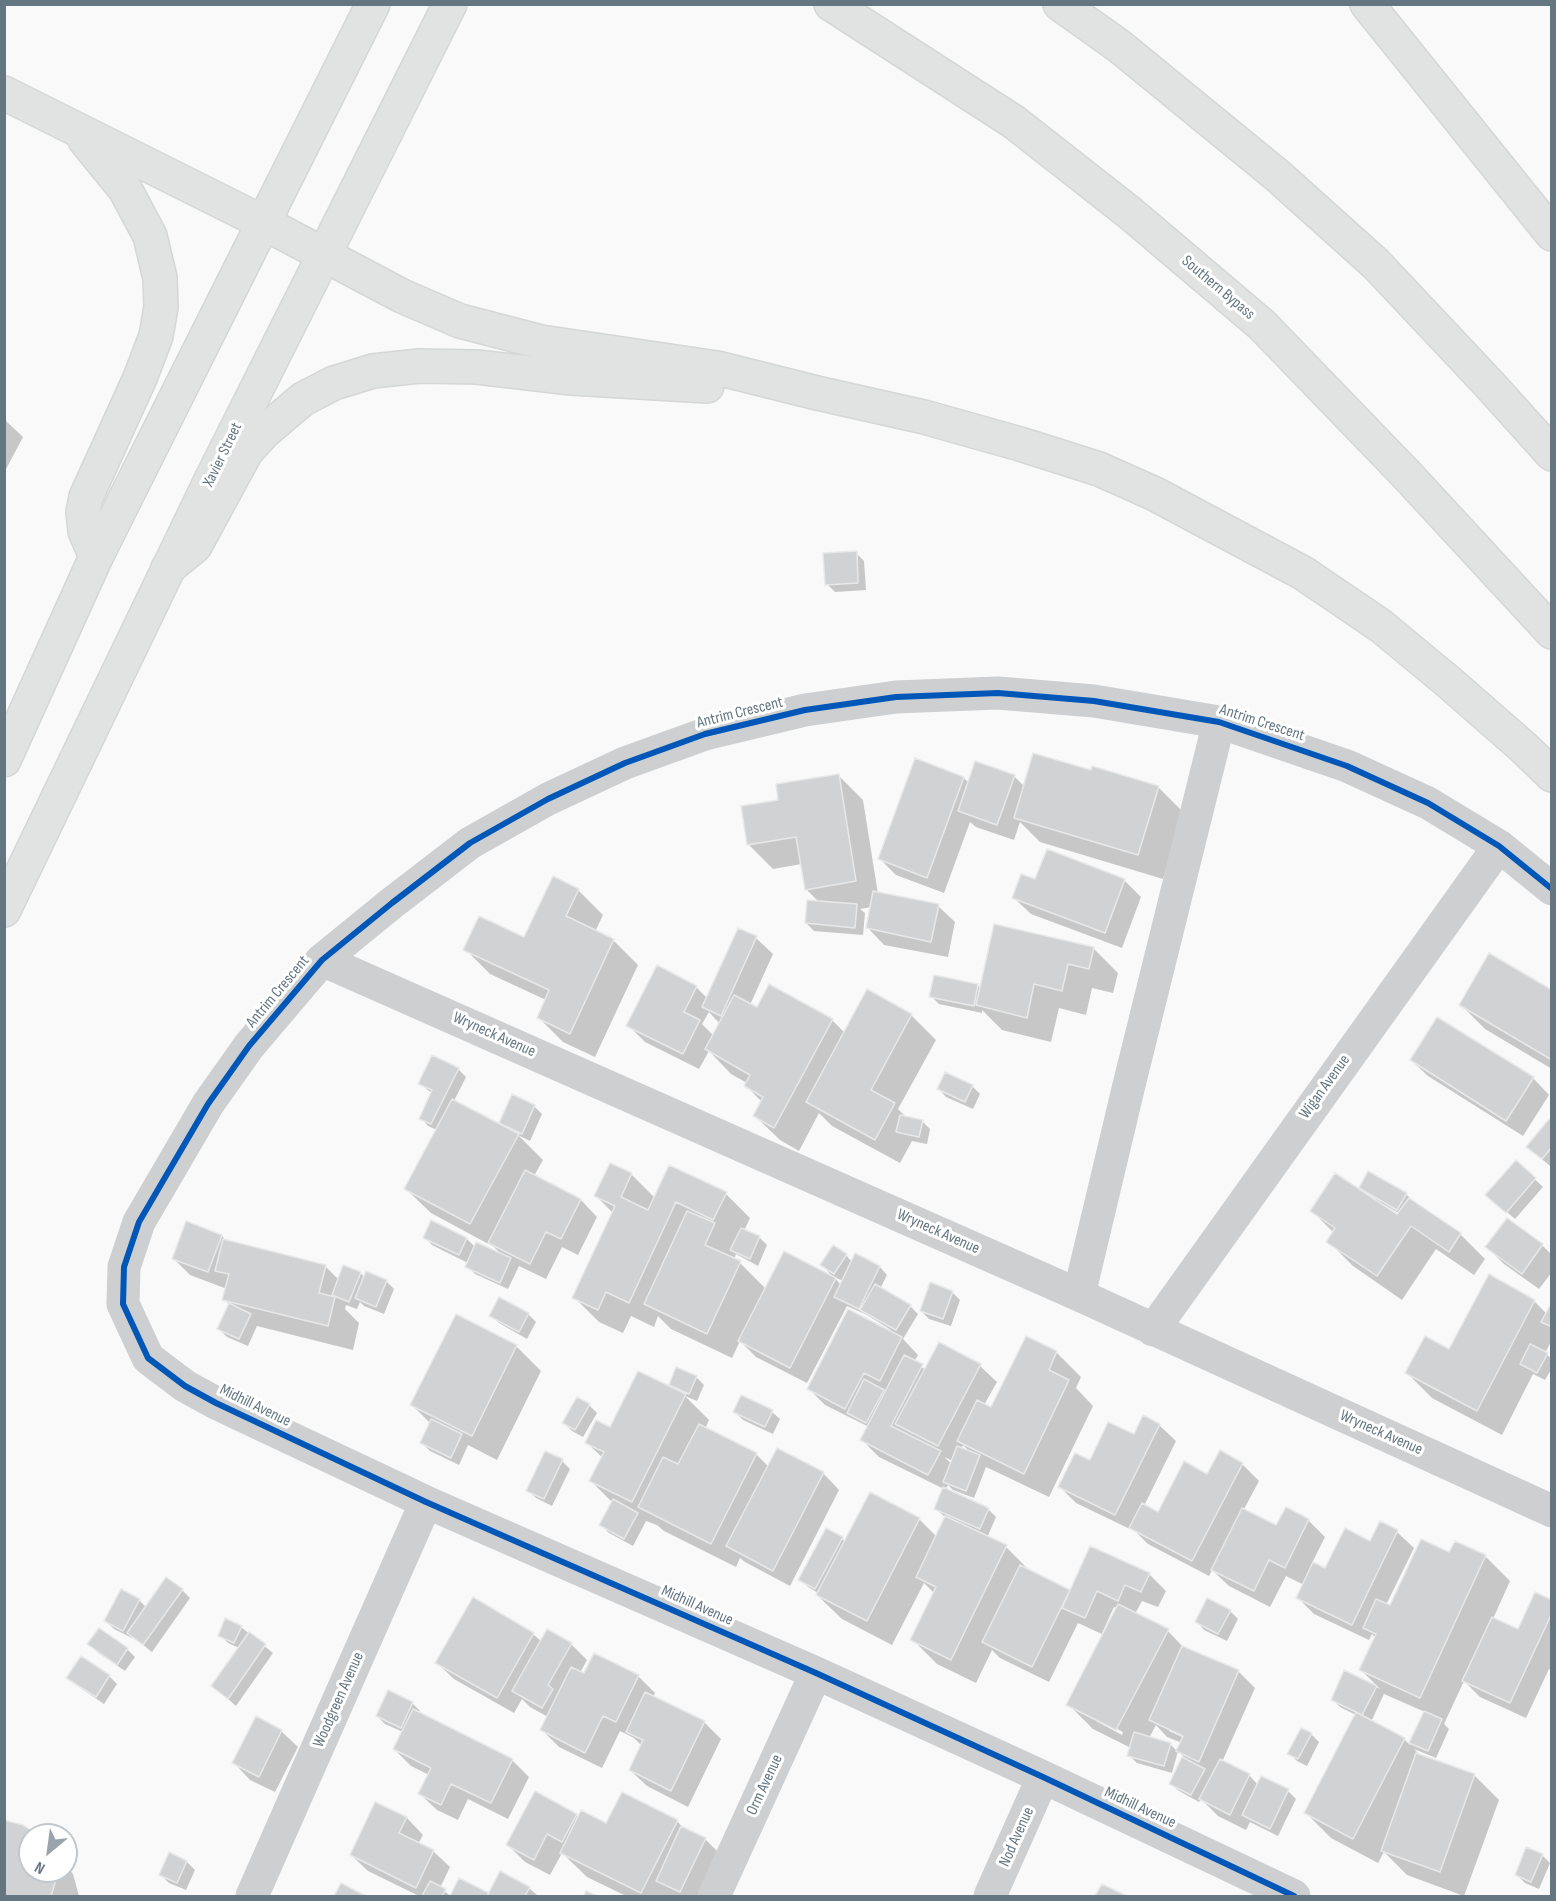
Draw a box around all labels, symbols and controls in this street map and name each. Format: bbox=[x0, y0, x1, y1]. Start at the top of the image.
street label: Southern Bypass bbox=[1178, 252, 1258, 324]
street label: Xavier Street bbox=[199, 420, 247, 490]
street label: Antrim Crescent bbox=[695, 693, 785, 733]
street label: Antrim Crescent bbox=[1217, 700, 1307, 746]
street label: Antrim Crescent bbox=[242, 952, 314, 1032]
street label: Wryneck Avenue bbox=[450, 1008, 538, 1062]
street label: Wigan Avenue bbox=[1295, 1051, 1355, 1123]
street label: Wryneck Avenue bbox=[894, 1205, 982, 1259]
street label: Midhill Avenue bbox=[216, 1381, 294, 1431]
street label: Wryneck Avenue bbox=[1337, 1406, 1425, 1460]
street label: Midhill Avenue bbox=[658, 1582, 736, 1630]
street label: Woodgreen Avenue bbox=[309, 1649, 369, 1751]
street label: Orm Avenue bbox=[743, 1752, 787, 1818]
street label: Midhill Avenue bbox=[1101, 1783, 1179, 1833]
street label: Nod Avenue bbox=[995, 1804, 1039, 1870]
north arrow bbox=[18, 1823, 78, 1883]
text: N bbox=[32, 1857, 48, 1878]

